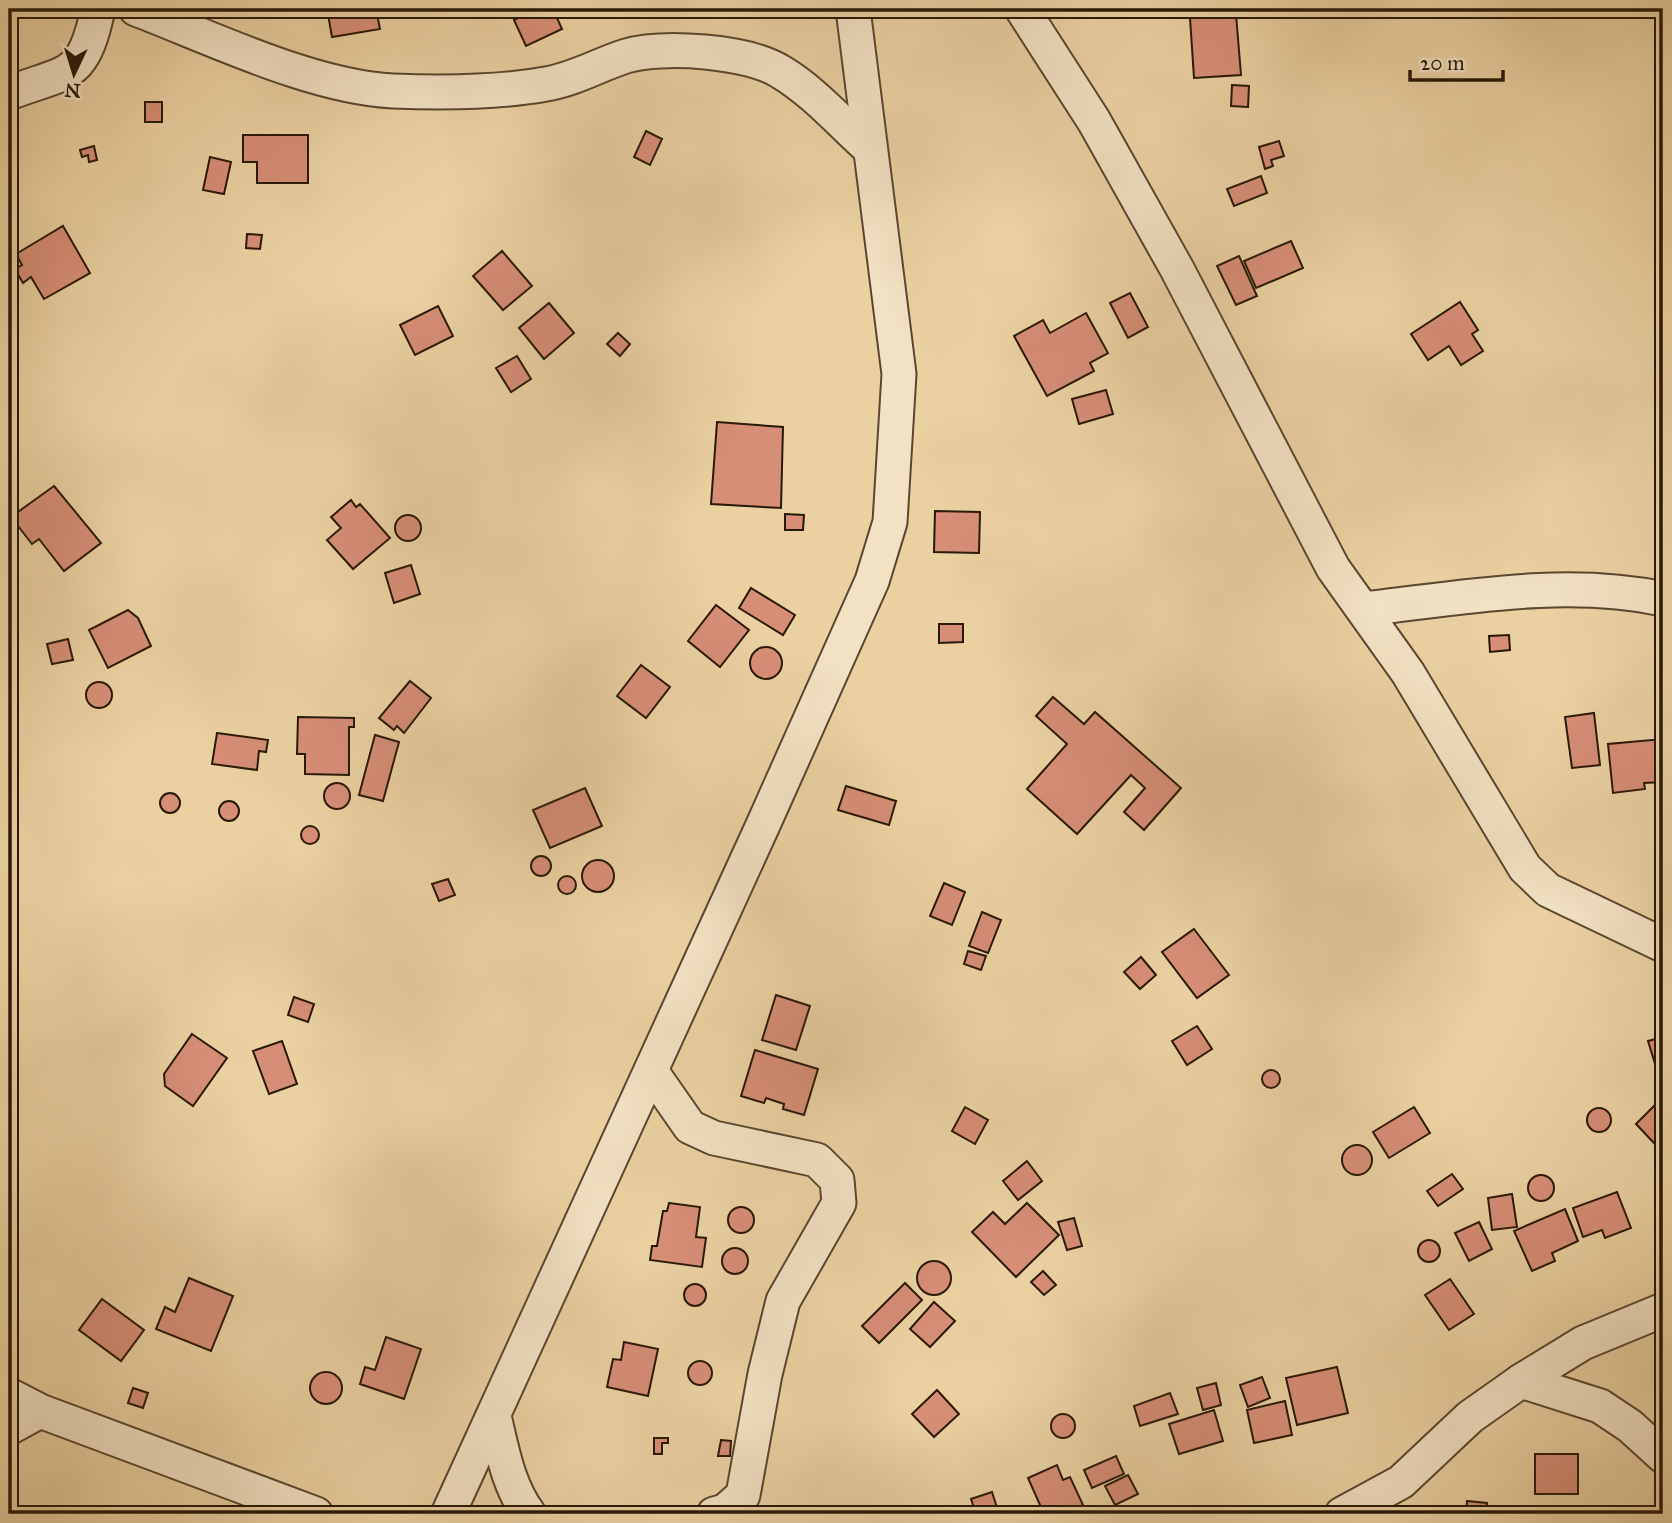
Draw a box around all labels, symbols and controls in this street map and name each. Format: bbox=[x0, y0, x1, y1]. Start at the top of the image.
north arrow bbox=[38, 38, 108, 108]
scale bar bbox=[1410, 38, 1502, 82]
text: 20 m bbox=[1420, 50, 1465, 76]
text: N bbox=[64, 78, 82, 102]

